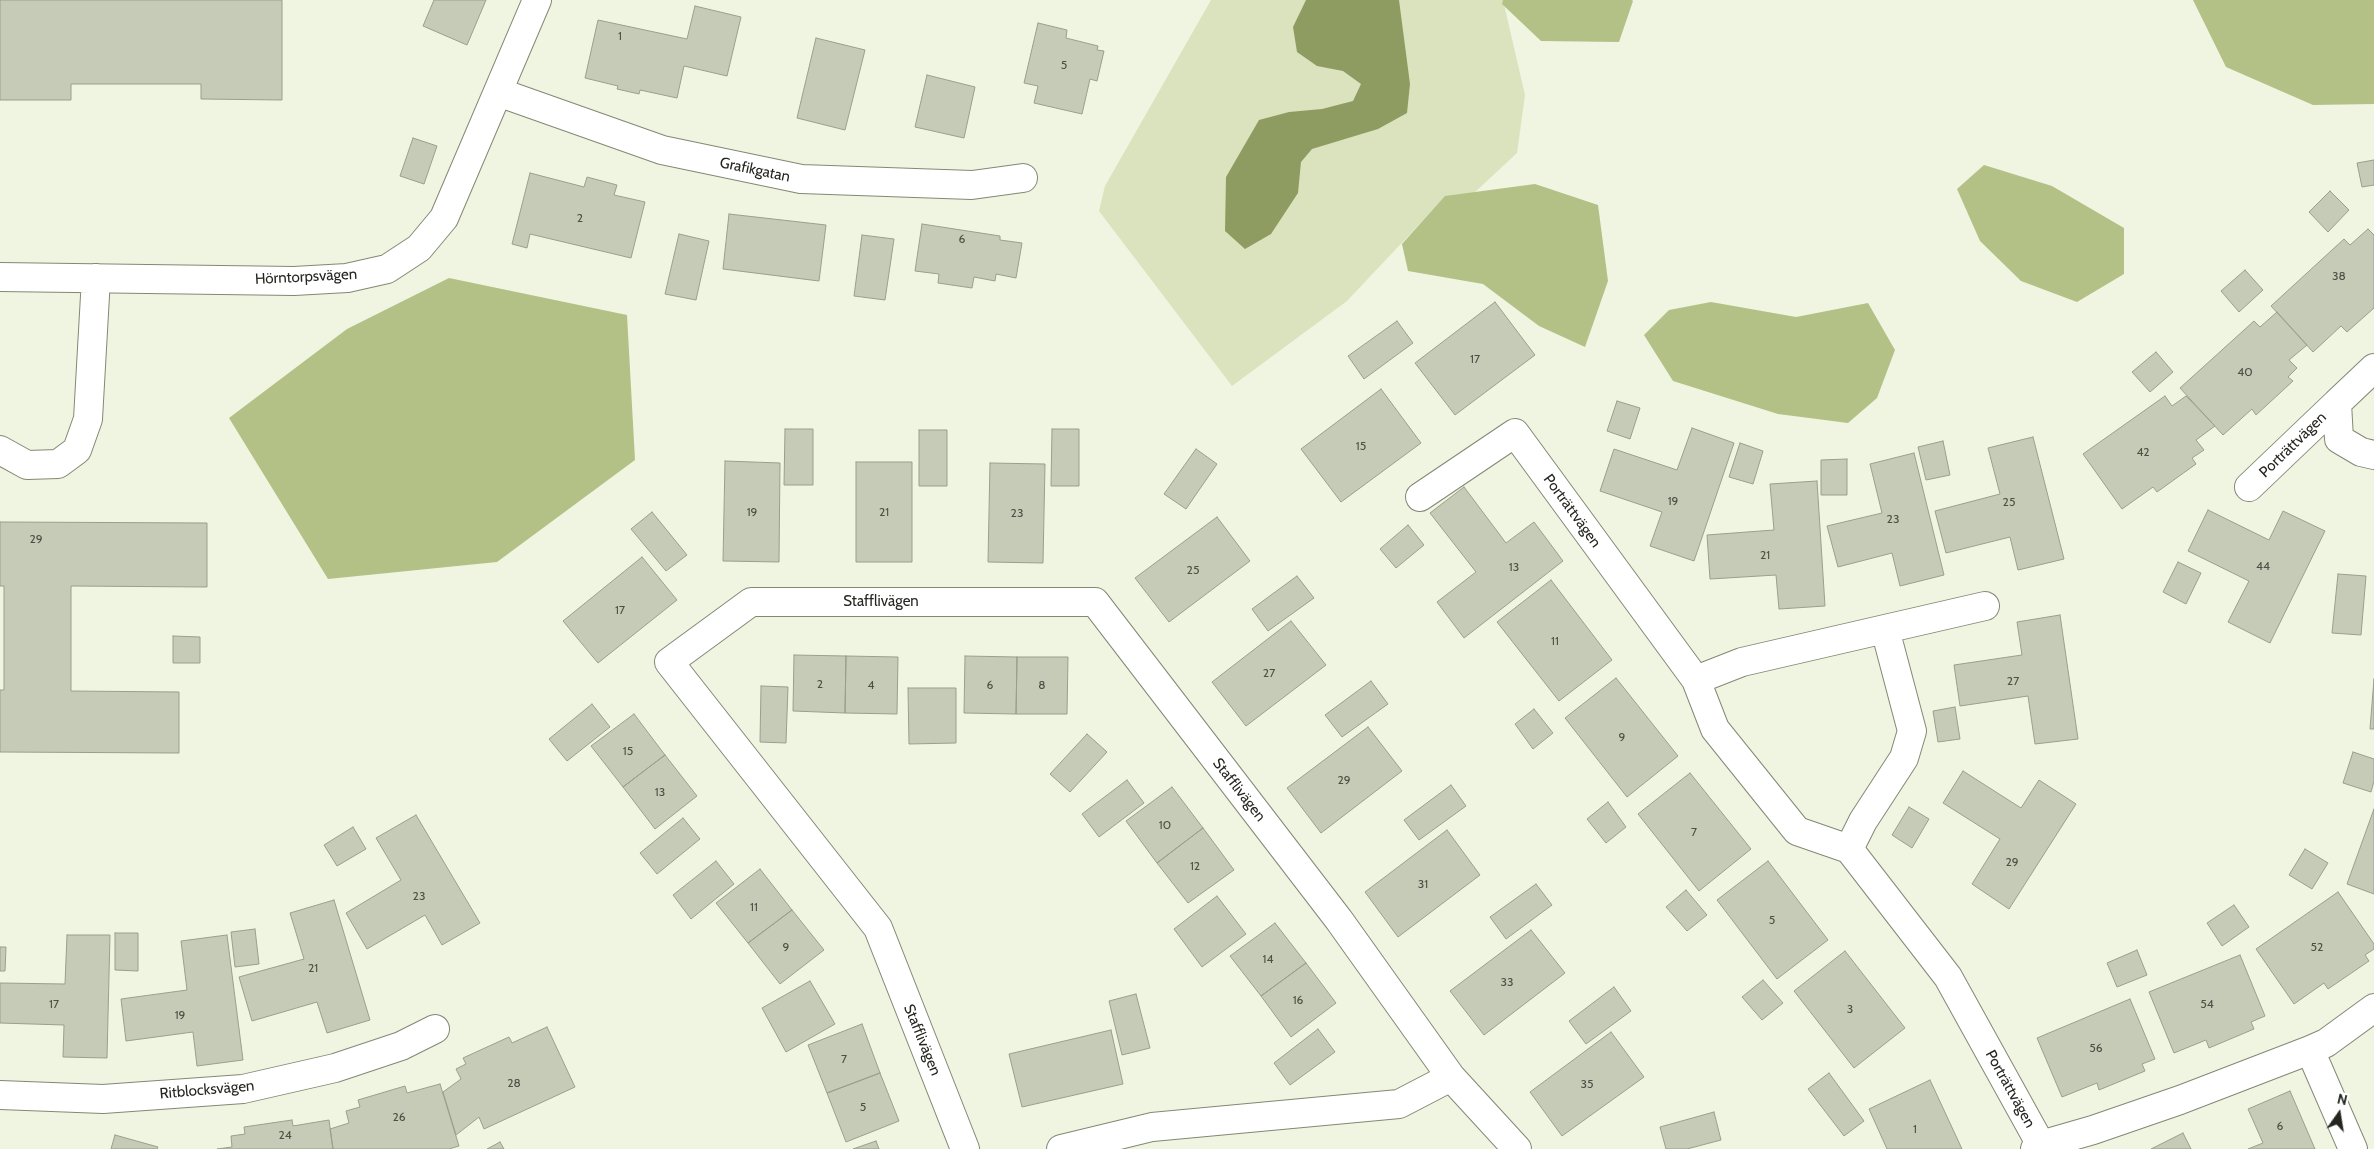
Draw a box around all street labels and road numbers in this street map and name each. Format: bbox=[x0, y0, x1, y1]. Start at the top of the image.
street label: Grafikgatan bbox=[718, 154, 792, 186]
street label: Hörntorpsvägen bbox=[254, 265, 358, 289]
street label: Porträttvägen bbox=[2256, 409, 2330, 481]
street label: Porträttvägen bbox=[1539, 471, 1605, 551]
street label: Stafflivägen bbox=[843, 593, 919, 611]
street label: Stafflivägen bbox=[1209, 755, 1269, 825]
street label: Stafflivägen bbox=[900, 1002, 944, 1078]
street label: Porträttvägen bbox=[1981, 1047, 2039, 1131]
street label: Ritblocksvägen bbox=[159, 1077, 255, 1103]

